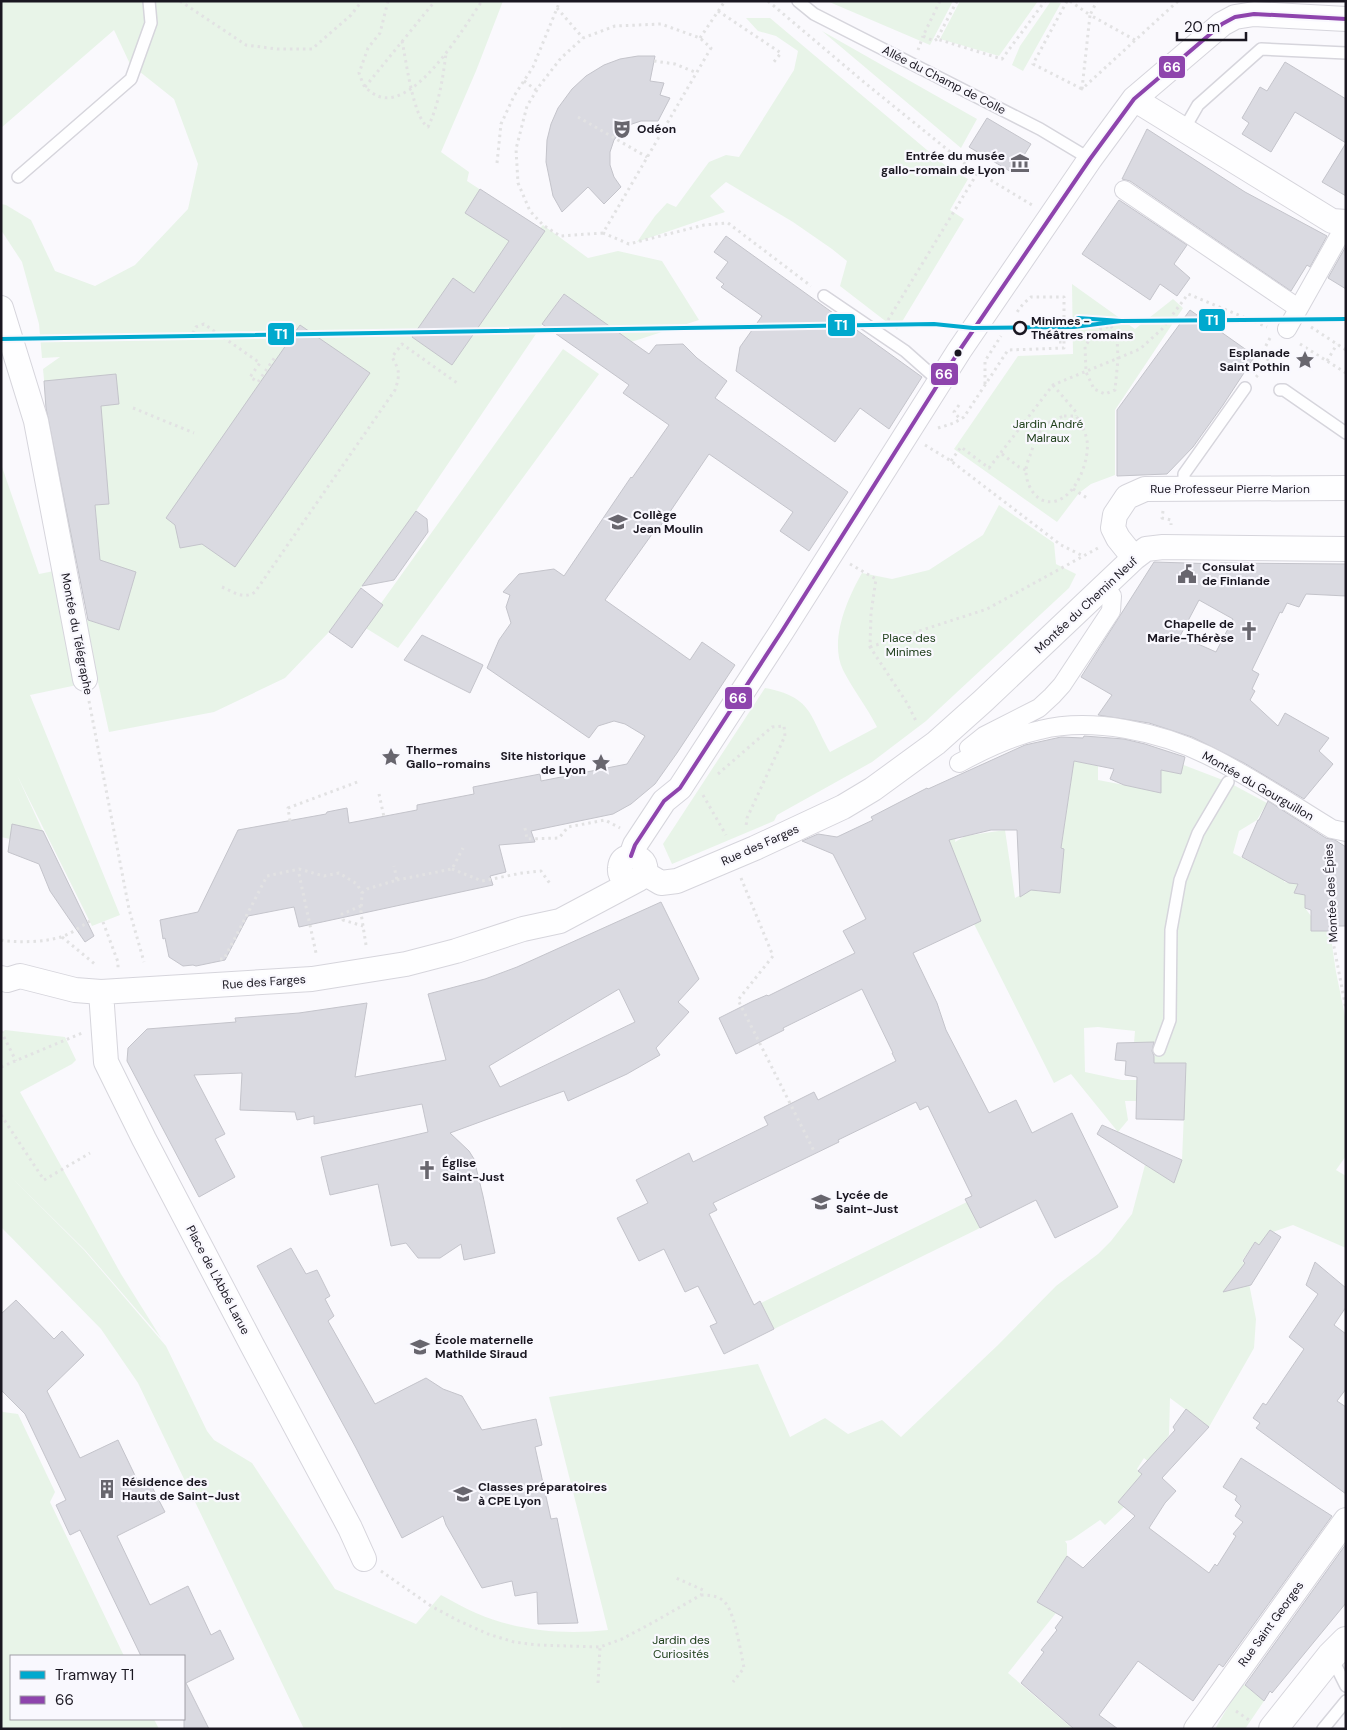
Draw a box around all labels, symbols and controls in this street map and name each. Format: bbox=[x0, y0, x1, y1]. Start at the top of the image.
scale bar bbox=[1177, 10, 1246, 42]
text: 20 m bbox=[1184, 17, 1220, 37]
street label: Allée du Champ de Colle bbox=[880, 42, 1009, 118]
line badge: 66 bbox=[1158, 55, 1186, 79]
text: 66 bbox=[1163, 58, 1181, 76]
theatre icon: Odéon bbox=[611, 118, 633, 140]
place label: Odéon bbox=[637, 121, 676, 137]
place label: Entrée du musée gallo-romain de Lyon bbox=[881, 148, 1005, 178]
museum icon: Entrée du musée gallo-romain de Lyon bbox=[1009, 152, 1031, 174]
line badge: T1 bbox=[1198, 308, 1226, 332]
text: T1 bbox=[1205, 311, 1219, 329]
line badge: T1 bbox=[827, 313, 856, 337]
place label: Minimes - Théâtres romains bbox=[1031, 313, 1134, 343]
text: T1 bbox=[834, 316, 848, 334]
marker: Minimes - Théâtres romains bbox=[1013, 321, 1027, 335]
line badge: T1 bbox=[267, 322, 295, 346]
text: T1 bbox=[274, 325, 288, 343]
place label: Esplanade Saint Pothin bbox=[1220, 345, 1290, 375]
unlabelled marker bbox=[953, 348, 963, 358]
place icon: Esplanade Saint Pothin bbox=[1294, 349, 1316, 371]
line badge: 66 bbox=[930, 362, 959, 386]
text: 66 bbox=[935, 365, 953, 383]
park label: Jardin André Malraux bbox=[1013, 416, 1084, 446]
street label: Rue Professeur Pierre Marion bbox=[1150, 481, 1310, 497]
place label: Collège Jean Moulin bbox=[633, 507, 703, 537]
school or university icon: Collège Jean Moulin bbox=[607, 511, 629, 533]
street label: Montée du Chemin Neuf bbox=[1031, 553, 1141, 657]
place label: Consulat de Finlande bbox=[1202, 559, 1270, 589]
public building icon: Consulat de Finlande bbox=[1176, 563, 1198, 585]
street label: Montée du Télégraphe bbox=[57, 572, 97, 696]
place label: Chapelle de Marie-Thérèse bbox=[1147, 616, 1234, 646]
church icon: Chapelle de Marie-Thérèse bbox=[1238, 620, 1260, 642]
park label: Place des Minimes bbox=[882, 630, 936, 660]
line badge: 66 bbox=[724, 686, 753, 710]
text: 66 bbox=[729, 689, 747, 707]
place label: Thermes Gallo-romains bbox=[406, 742, 491, 772]
place icon: Thermes Gallo-romains bbox=[380, 746, 402, 768]
place label: Site historique de Lyon bbox=[500, 748, 586, 778]
street label: Montée du Gourguillon bbox=[1199, 748, 1317, 825]
place icon: Site historique de Lyon bbox=[590, 752, 612, 774]
street label: Rue des Farges bbox=[719, 821, 801, 869]
street label: Montée des Épies bbox=[1320, 843, 1342, 943]
street label: Rue des Farges bbox=[222, 971, 306, 993]
place label: Église Saint-Just bbox=[442, 1155, 504, 1185]
church icon: Église Saint-Just bbox=[416, 1159, 438, 1181]
place label: Lycée de Saint-Just bbox=[836, 1187, 898, 1217]
school or university icon: Lycée de Saint-Just bbox=[810, 1191, 832, 1213]
street label: Place de L'Abbé Larue bbox=[182, 1223, 254, 1337]
place label: École maternelle Mathilde Siraud bbox=[435, 1332, 534, 1362]
school or university icon: École maternelle Mathilde Siraud bbox=[409, 1336, 431, 1358]
place label: Résidence des Hauts de Saint-Just bbox=[122, 1474, 240, 1504]
building icon: Résidence des Hauts de Saint-Just bbox=[96, 1478, 118, 1500]
place label: Classes préparatoires à CPE Lyon bbox=[478, 1479, 607, 1509]
school or university icon: Classes préparatoires à CPE Lyon bbox=[452, 1483, 474, 1505]
street label: Rue Saint Georges bbox=[1235, 1578, 1307, 1670]
park label: Jardin des Curiosités bbox=[652, 1632, 710, 1662]
legend bbox=[10, 1655, 185, 1720]
text: Tramway T1 bbox=[55, 1665, 134, 1685]
text: 66 bbox=[55, 1690, 74, 1710]

